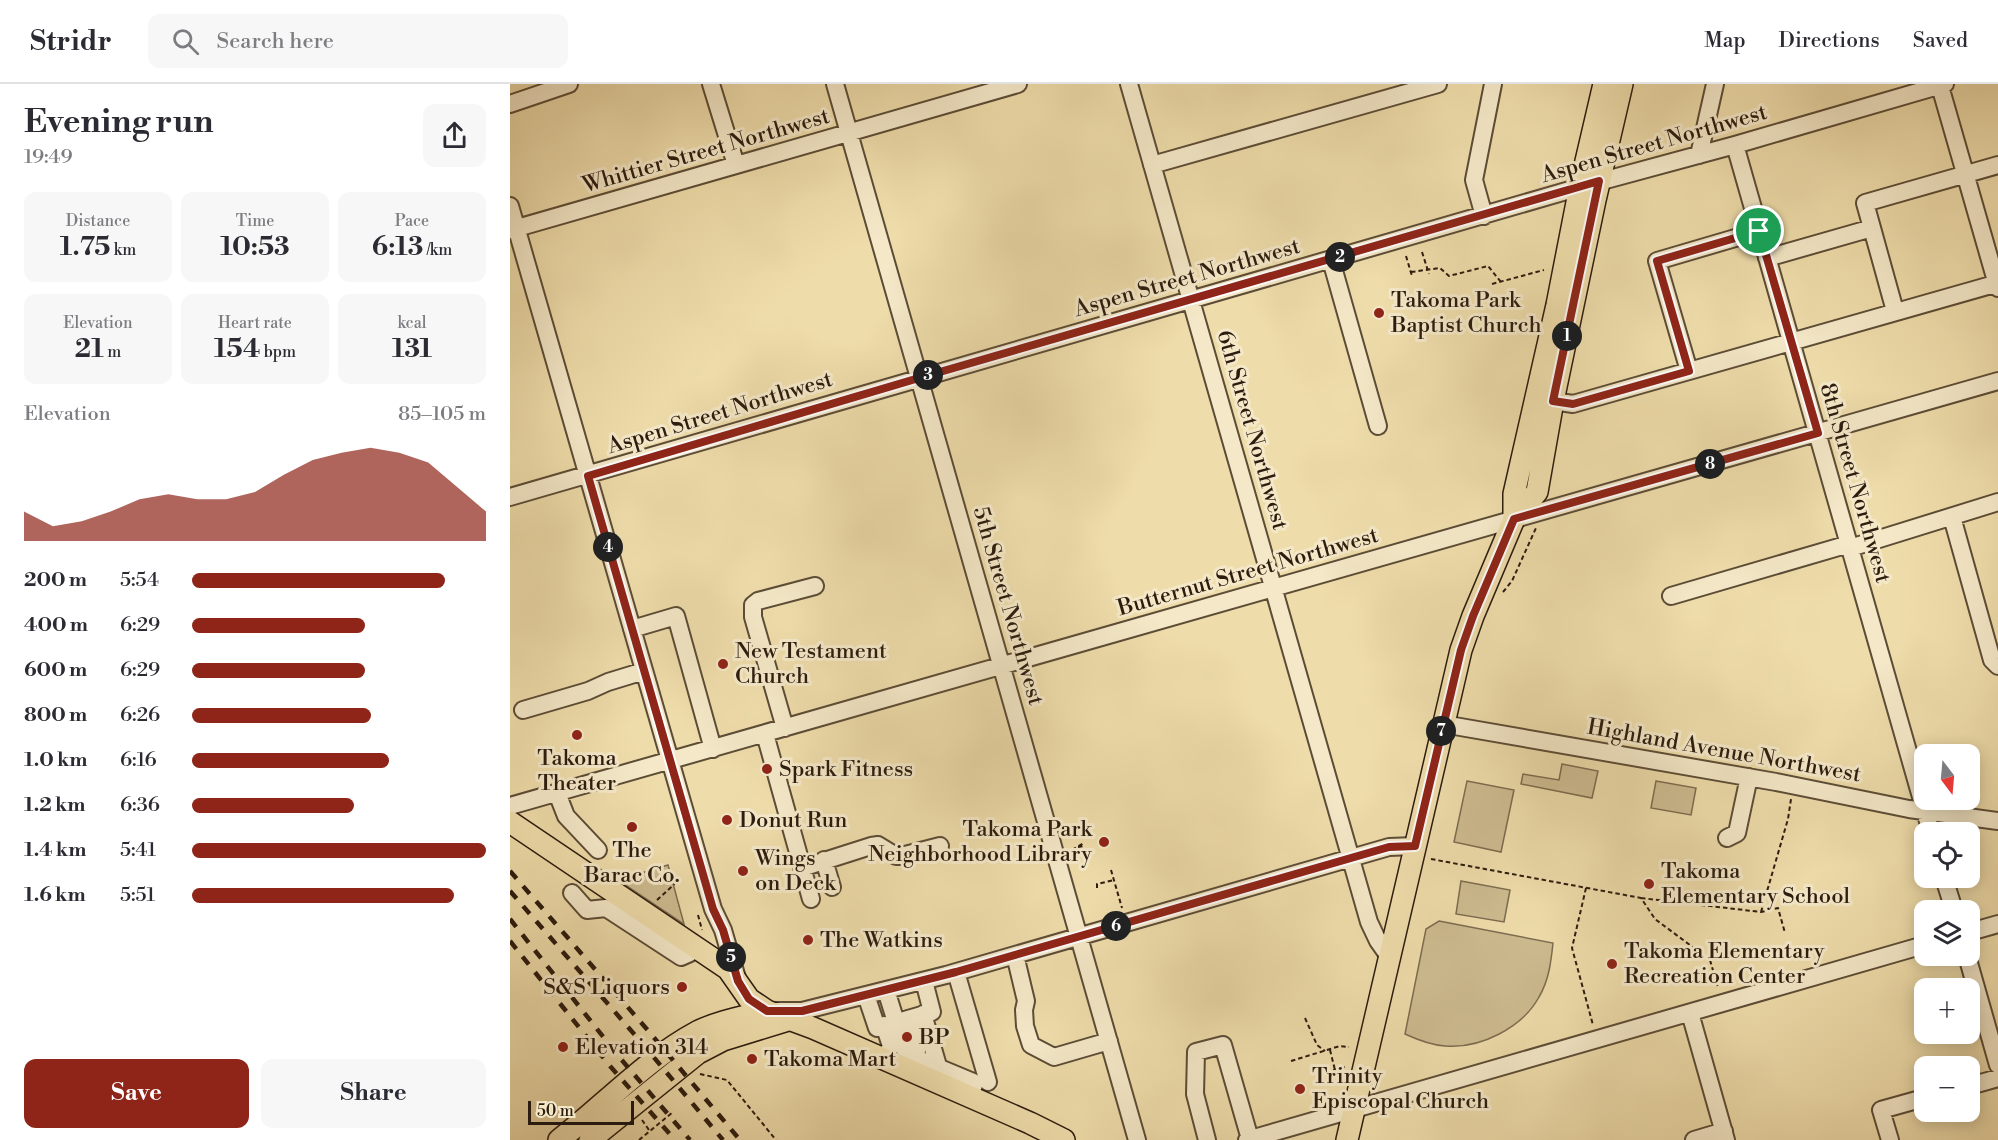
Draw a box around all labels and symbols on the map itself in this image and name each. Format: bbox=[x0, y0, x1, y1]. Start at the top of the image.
street label: Aspen Street Northwest bbox=[1537, 99, 1770, 189]
street label: Whittier Street Northwest bbox=[578, 103, 833, 199]
pin bbox=[1733, 205, 1784, 256]
street label: Aspen Street Northwest bbox=[1070, 233, 1303, 323]
pin: 2 bbox=[1325, 242, 1355, 272]
place label: Takoma Park Baptist Church bbox=[1390, 287, 1542, 339]
marker: Takoma Park Baptist Church bbox=[1372, 306, 1386, 320]
pin: 1 bbox=[1552, 321, 1582, 351]
street label: 6th Street Northwest bbox=[1211, 327, 1294, 533]
pin: 3 bbox=[913, 360, 943, 390]
street label: Aspen Street Northwest bbox=[603, 366, 836, 460]
street label: 8th Street Northwest bbox=[1814, 380, 1897, 586]
pin: 8 bbox=[1695, 449, 1725, 479]
street label: 5th Street Northwest bbox=[967, 504, 1049, 709]
street label: Butternut Street Northwest bbox=[1114, 522, 1382, 622]
pin: 4 bbox=[593, 532, 623, 562]
place label: New Testament Church bbox=[735, 638, 887, 690]
marker: New Testament Church bbox=[716, 657, 730, 671]
street label: Highland Avenue Northwest bbox=[1585, 714, 1863, 788]
pin: 7 bbox=[1426, 716, 1456, 746]
marker: Takoma Theater bbox=[570, 728, 584, 742]
north arrow bbox=[1914, 744, 1980, 810]
place label: Takoma Theater bbox=[537, 745, 618, 797]
place label: Spark Fitness bbox=[779, 756, 913, 783]
marker: Spark Fitness bbox=[760, 762, 774, 776]
place label: Donut Run bbox=[739, 807, 847, 834]
marker: Donut Run bbox=[720, 813, 734, 827]
place label: Takoma Park Neighborhood Library bbox=[868, 816, 1094, 868]
marker: The Barac Co. bbox=[625, 820, 639, 834]
marker: Takoma Park Neighborhood Library bbox=[1097, 835, 1111, 849]
place label: The Barac Co. bbox=[583, 837, 680, 889]
place label: Wings on Deck bbox=[754, 845, 837, 897]
place label: Takoma Elementary School bbox=[1661, 858, 1851, 910]
marker: Wings on Deck bbox=[736, 864, 750, 878]
marker: Takoma Elementary School bbox=[1642, 877, 1656, 891]
pin: 6 bbox=[1101, 911, 1131, 941]
place label: The Watkins bbox=[820, 927, 943, 954]
marker: The Watkins bbox=[801, 933, 815, 947]
place label: Takoma Elementary Recreation Center bbox=[1624, 938, 1825, 990]
pin: 5 bbox=[716, 942, 746, 972]
marker: Takoma Elementary Recreation Center bbox=[1605, 957, 1619, 971]
place label: S&S Liquors bbox=[543, 974, 670, 1001]
marker: S&S Liquors bbox=[675, 980, 689, 994]
place label: BP bbox=[918, 1024, 950, 1051]
marker: BP bbox=[900, 1030, 914, 1044]
place label: Elevation 314 bbox=[575, 1034, 708, 1061]
marker: Elevation 314 bbox=[556, 1040, 570, 1054]
place label: Takoma Mart bbox=[764, 1046, 897, 1073]
marker: Takoma Mart bbox=[745, 1052, 759, 1066]
place label: Trinity Episcopal Church bbox=[1312, 1063, 1489, 1115]
marker: Trinity Episcopal Church bbox=[1293, 1082, 1307, 1096]
scale bar bbox=[528, 1098, 634, 1126]

